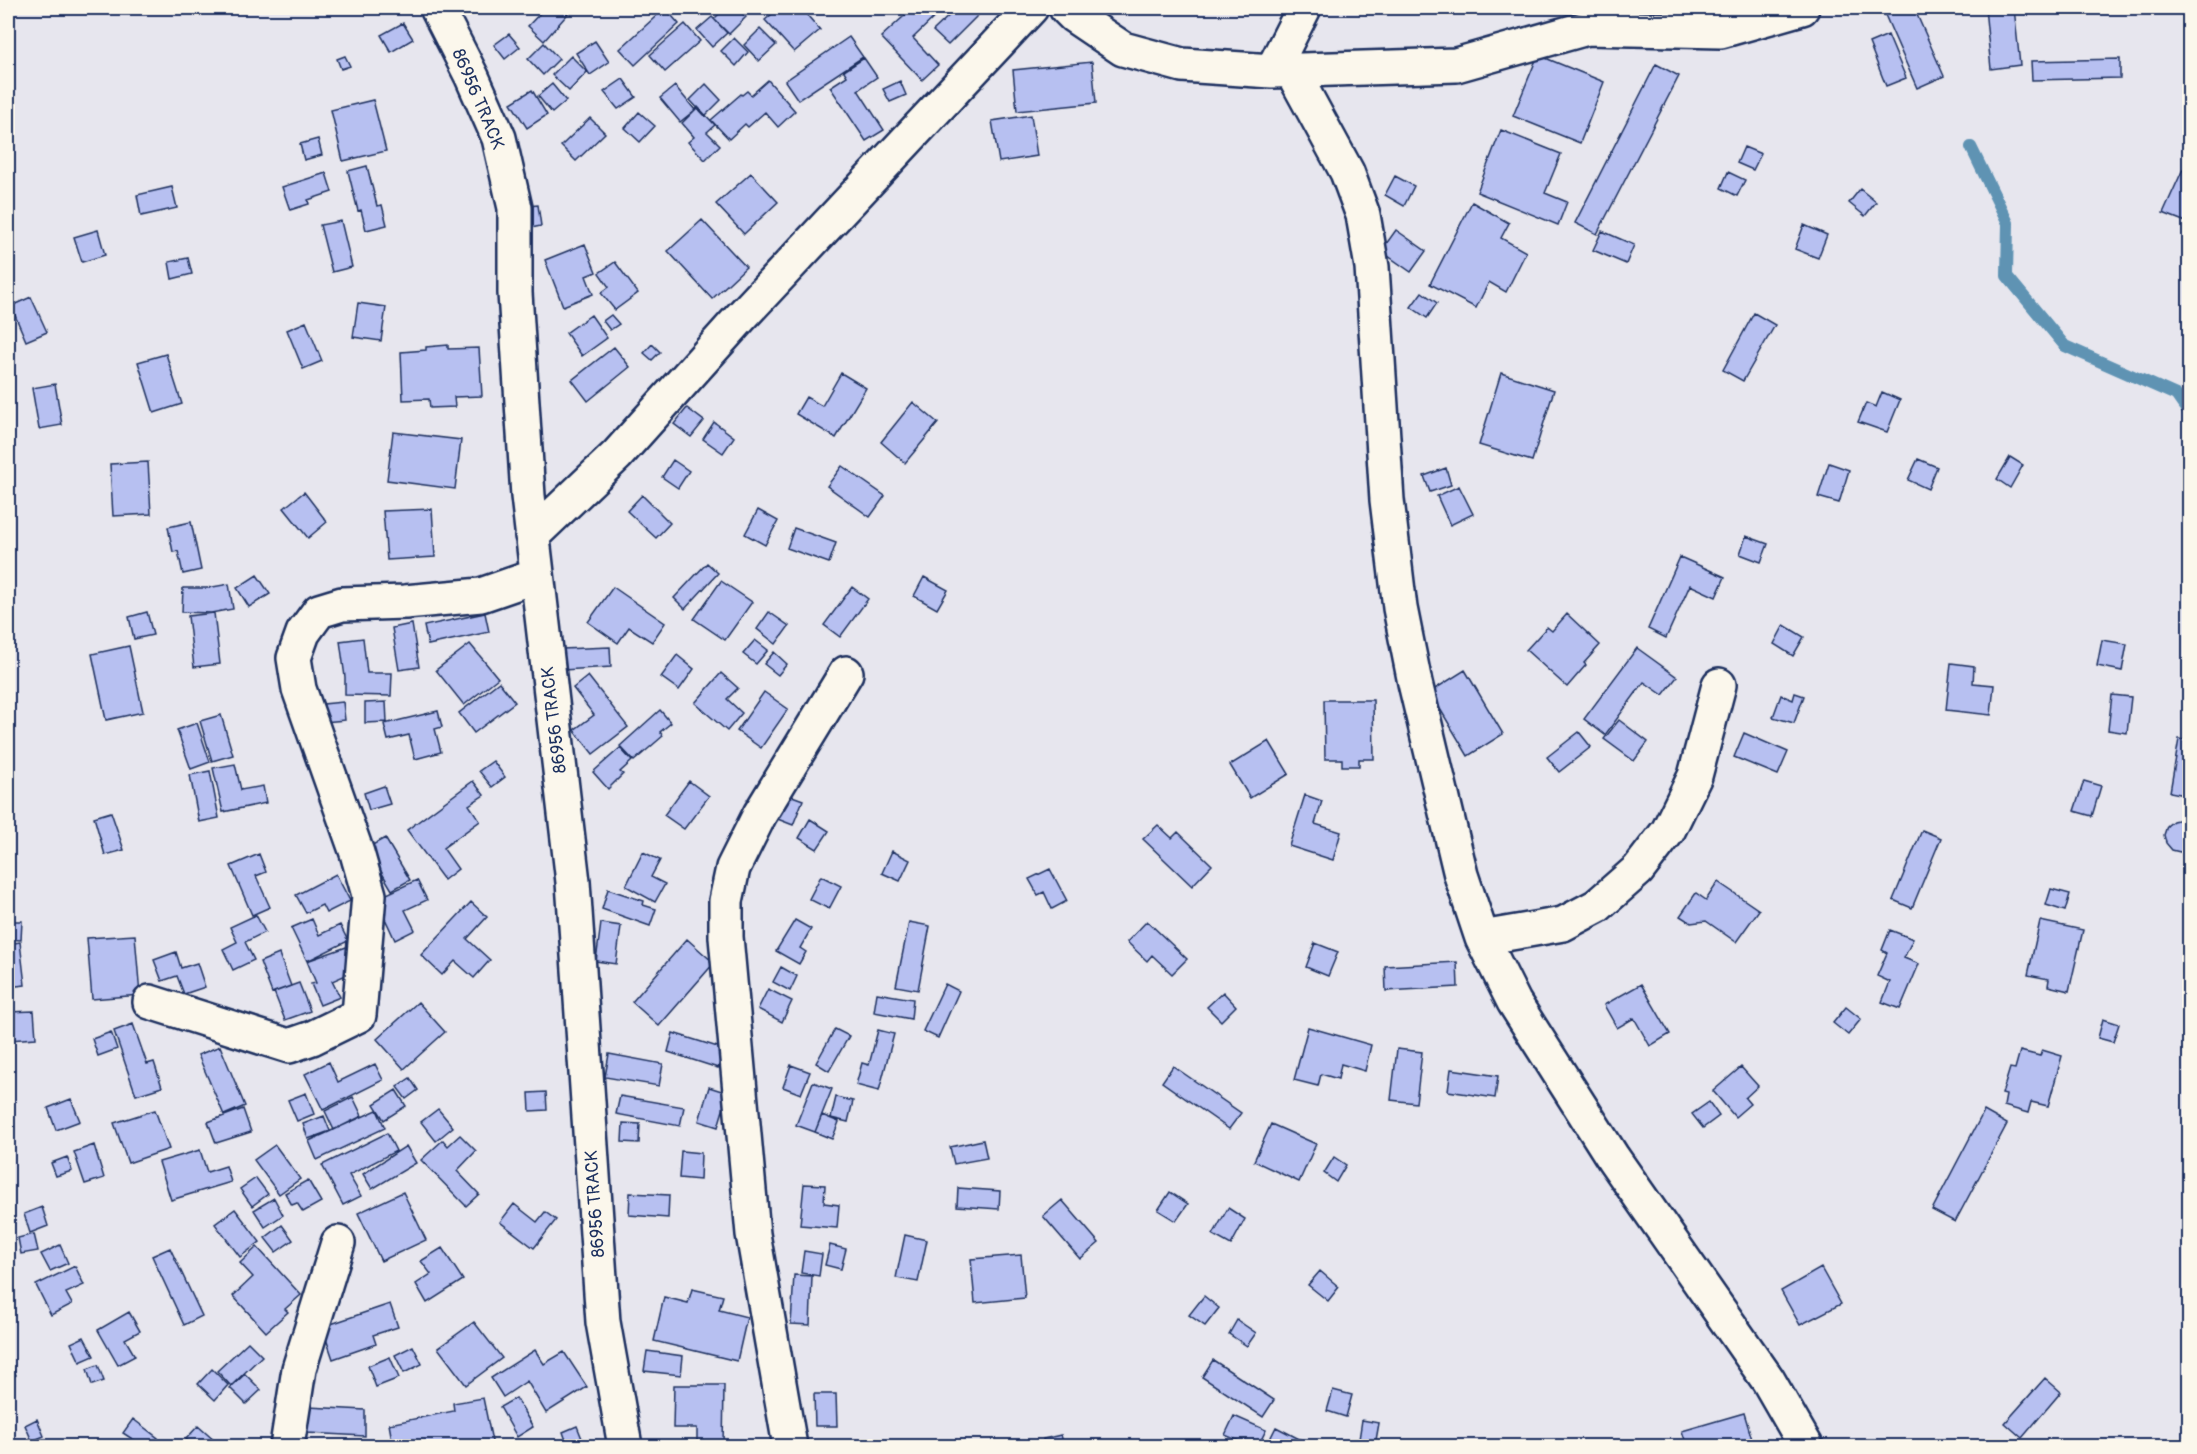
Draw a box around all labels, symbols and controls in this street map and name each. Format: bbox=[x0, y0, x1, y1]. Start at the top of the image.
street label: 86956 TRACK bbox=[447, 45, 510, 153]
street label: 86956 TRACK bbox=[536, 665, 572, 775]
street label: 86956 TRACK bbox=[580, 1150, 610, 1258]

